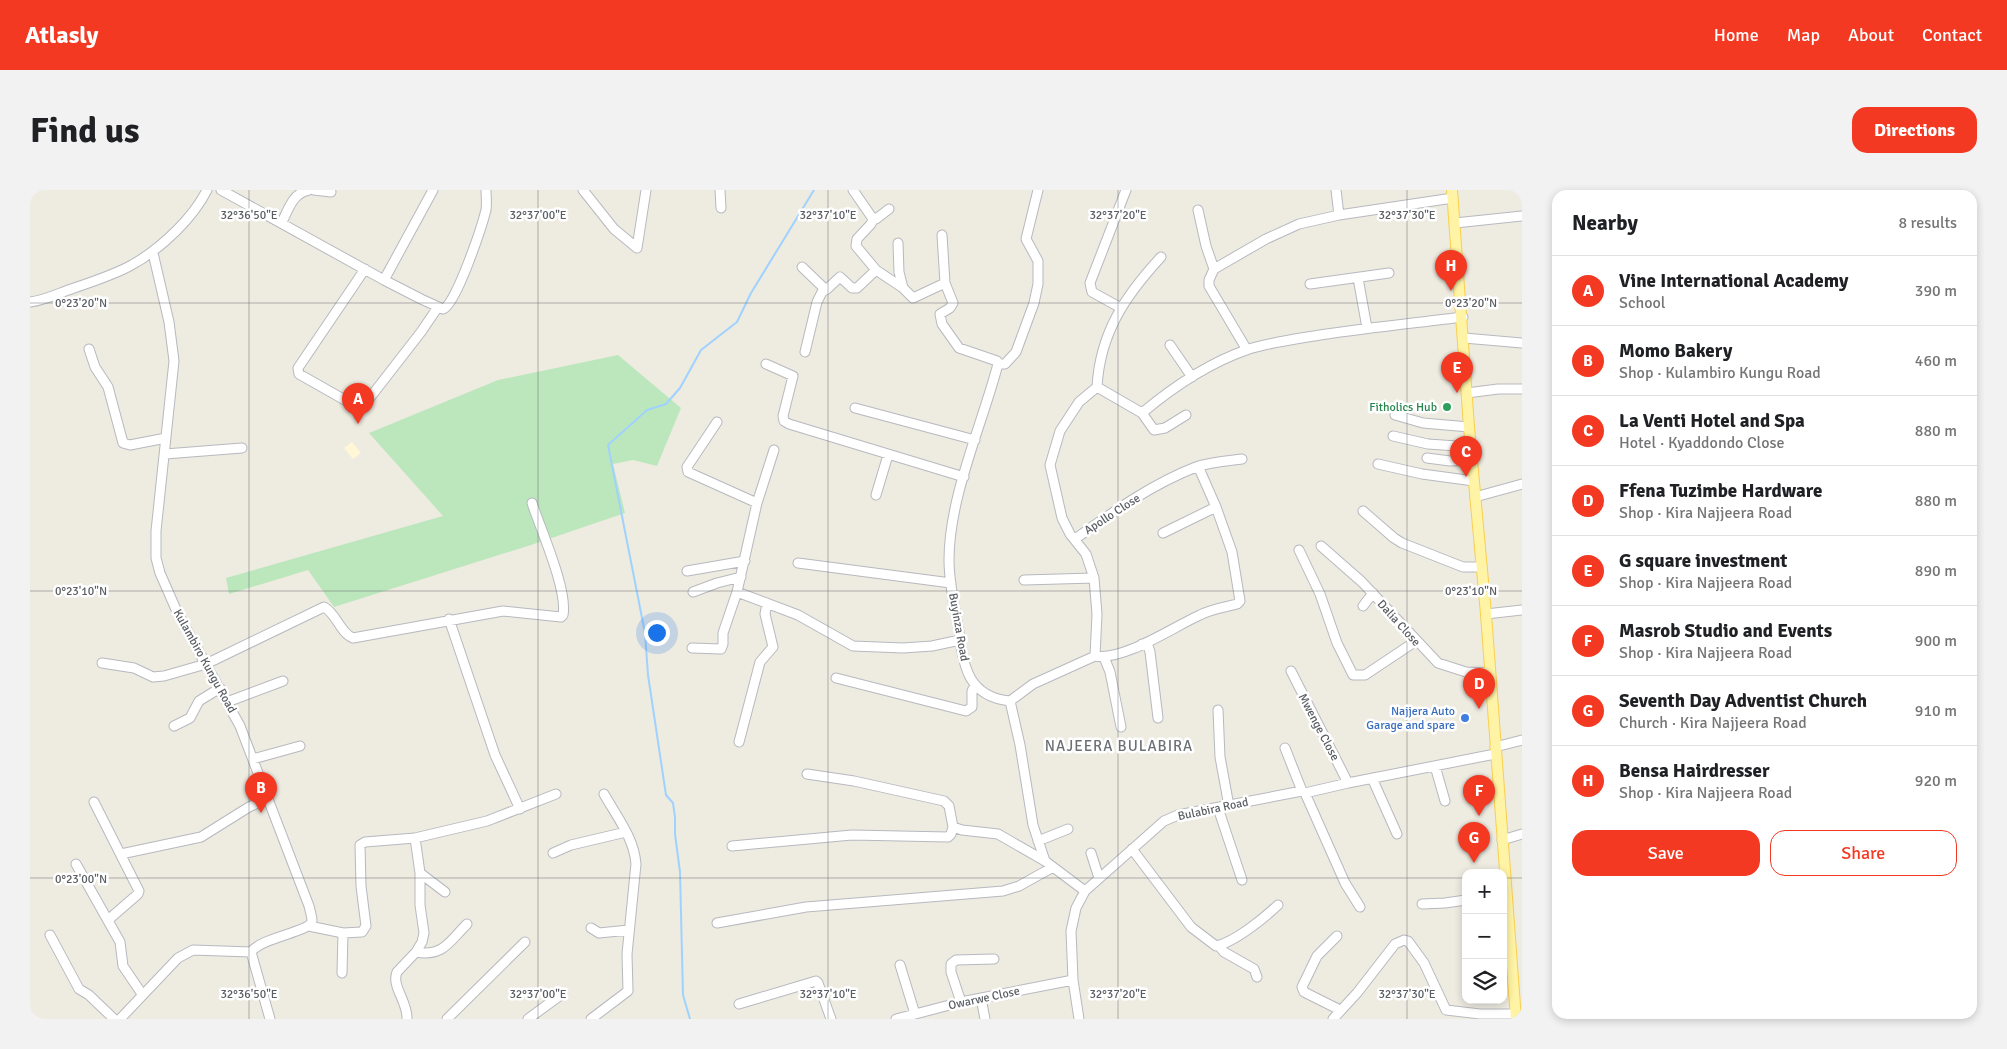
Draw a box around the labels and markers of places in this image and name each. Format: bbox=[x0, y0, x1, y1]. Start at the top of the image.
pin: H bbox=[1435, 250, 1467, 291]
pin: E bbox=[1441, 352, 1473, 393]
pin: A bbox=[342, 383, 374, 424]
place label: Fitholics Hub bbox=[1369, 400, 1437, 415]
marker: Fitholics Hub bbox=[1441, 401, 1453, 413]
pin: C bbox=[1450, 436, 1482, 477]
pin: D bbox=[1463, 668, 1495, 709]
place label: Najjera Auto Garage and spare bbox=[1366, 704, 1455, 733]
marker: Najjera Auto Garage and spare bbox=[1459, 712, 1471, 724]
pin: B bbox=[245, 772, 277, 813]
pin: F bbox=[1463, 775, 1495, 816]
pin: G bbox=[1458, 822, 1490, 863]

